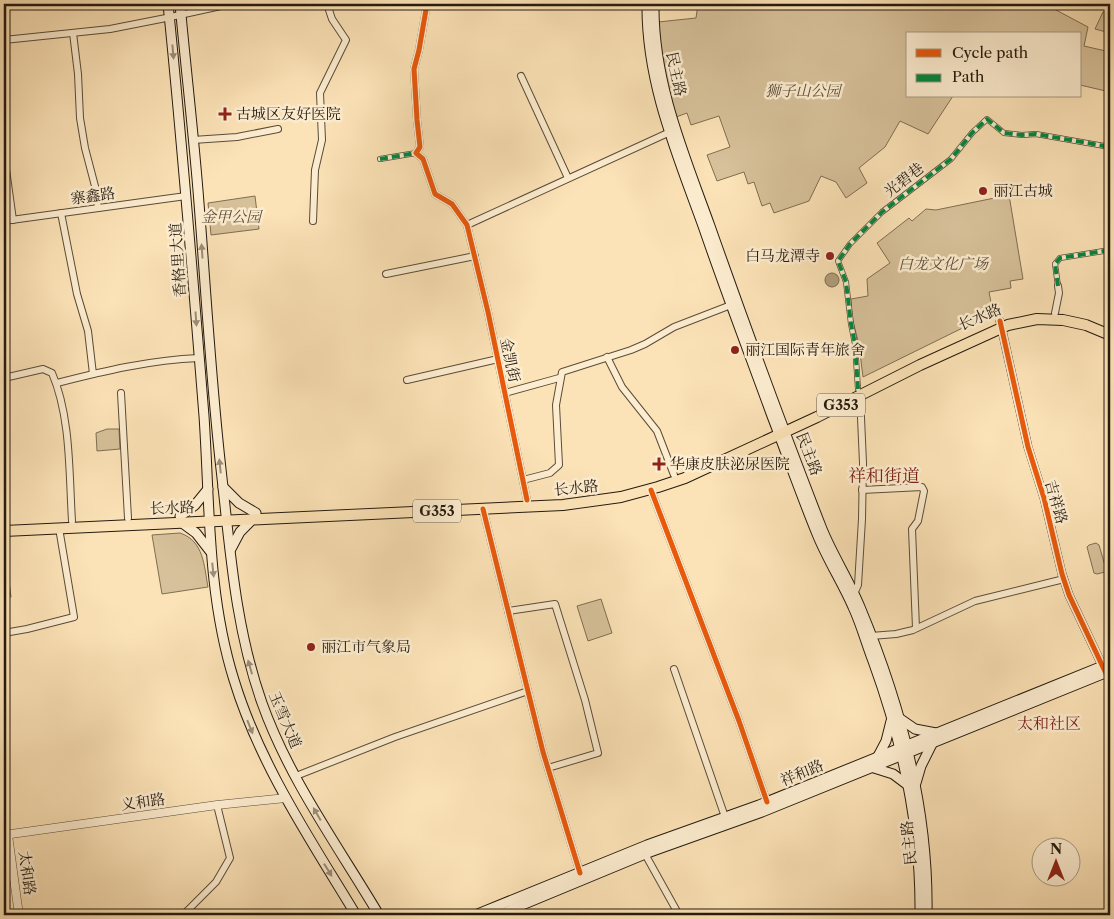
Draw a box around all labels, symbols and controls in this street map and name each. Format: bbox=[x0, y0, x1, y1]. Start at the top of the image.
legend bbox=[906, 32, 1082, 98]
text: Cycle path bbox=[952, 43, 1029, 62]
one-way arrow bbox=[169, 45, 177, 61]
street label: 民主路 bbox=[663, 50, 690, 98]
text: Path bbox=[952, 67, 985, 86]
park label: 狮子山公园 bbox=[765, 81, 842, 100]
place label: 古城区友好医院 bbox=[236, 104, 341, 123]
marker: 古城区友好医院 bbox=[218, 107, 232, 121]
street label: 光碧巷 bbox=[880, 158, 927, 201]
place label: 丽江古城 bbox=[993, 181, 1053, 200]
street label: 寨鑫路 bbox=[69, 183, 117, 208]
marker: 丽江古城 bbox=[977, 185, 989, 197]
park label: 金甲公园 bbox=[201, 207, 263, 226]
street label: 香格里大道 bbox=[165, 222, 190, 298]
one-way arrow bbox=[198, 243, 206, 259]
place label: 白马龙潭寺 bbox=[745, 246, 820, 265]
marker: 白马龙潭寺 bbox=[824, 250, 836, 262]
park label: 白龙文化广场 bbox=[898, 254, 990, 273]
street label: 长水路 bbox=[955, 299, 1004, 334]
one-way arrow bbox=[192, 311, 200, 327]
street label: 金凯街 bbox=[497, 336, 524, 384]
place label: 丽江国际青年旅舍 bbox=[745, 340, 865, 359]
marker: 丽江国际青年旅舍 bbox=[729, 344, 741, 356]
road number: G353 bbox=[817, 394, 865, 416]
street label: 民主路 bbox=[793, 429, 826, 478]
place label: 华康皮肤泌尿医院 bbox=[670, 454, 790, 473]
one-way arrow bbox=[216, 457, 224, 473]
marker: 华康皮肤泌尿医院 bbox=[652, 457, 666, 471]
district label: 祥和街道 bbox=[848, 465, 920, 487]
street label: 长水路 bbox=[553, 476, 599, 499]
street label: 吉祥路 bbox=[1041, 478, 1072, 526]
street label: 长水路 bbox=[149, 497, 195, 518]
road number: G353 bbox=[413, 500, 461, 522]
one-way arrow bbox=[209, 562, 217, 578]
place label: 丽江市气象局 bbox=[321, 637, 411, 656]
marker: 丽江市气象局 bbox=[305, 641, 317, 653]
one-way arrow bbox=[245, 659, 253, 674]
street label: 玉雪大道 bbox=[265, 688, 306, 751]
district label: 太和社区 bbox=[1017, 713, 1081, 733]
one-way arrow bbox=[247, 720, 255, 734]
street label: 祥和路 bbox=[777, 755, 826, 790]
street label: 义和路 bbox=[119, 789, 167, 814]
one-way arrow bbox=[313, 807, 321, 822]
street label: 民主路 bbox=[897, 820, 920, 866]
north arrow bbox=[1032, 836, 1082, 886]
text: N bbox=[1050, 840, 1062, 858]
street label: 太和路 bbox=[15, 849, 40, 897]
one-way arrow bbox=[323, 863, 333, 876]

